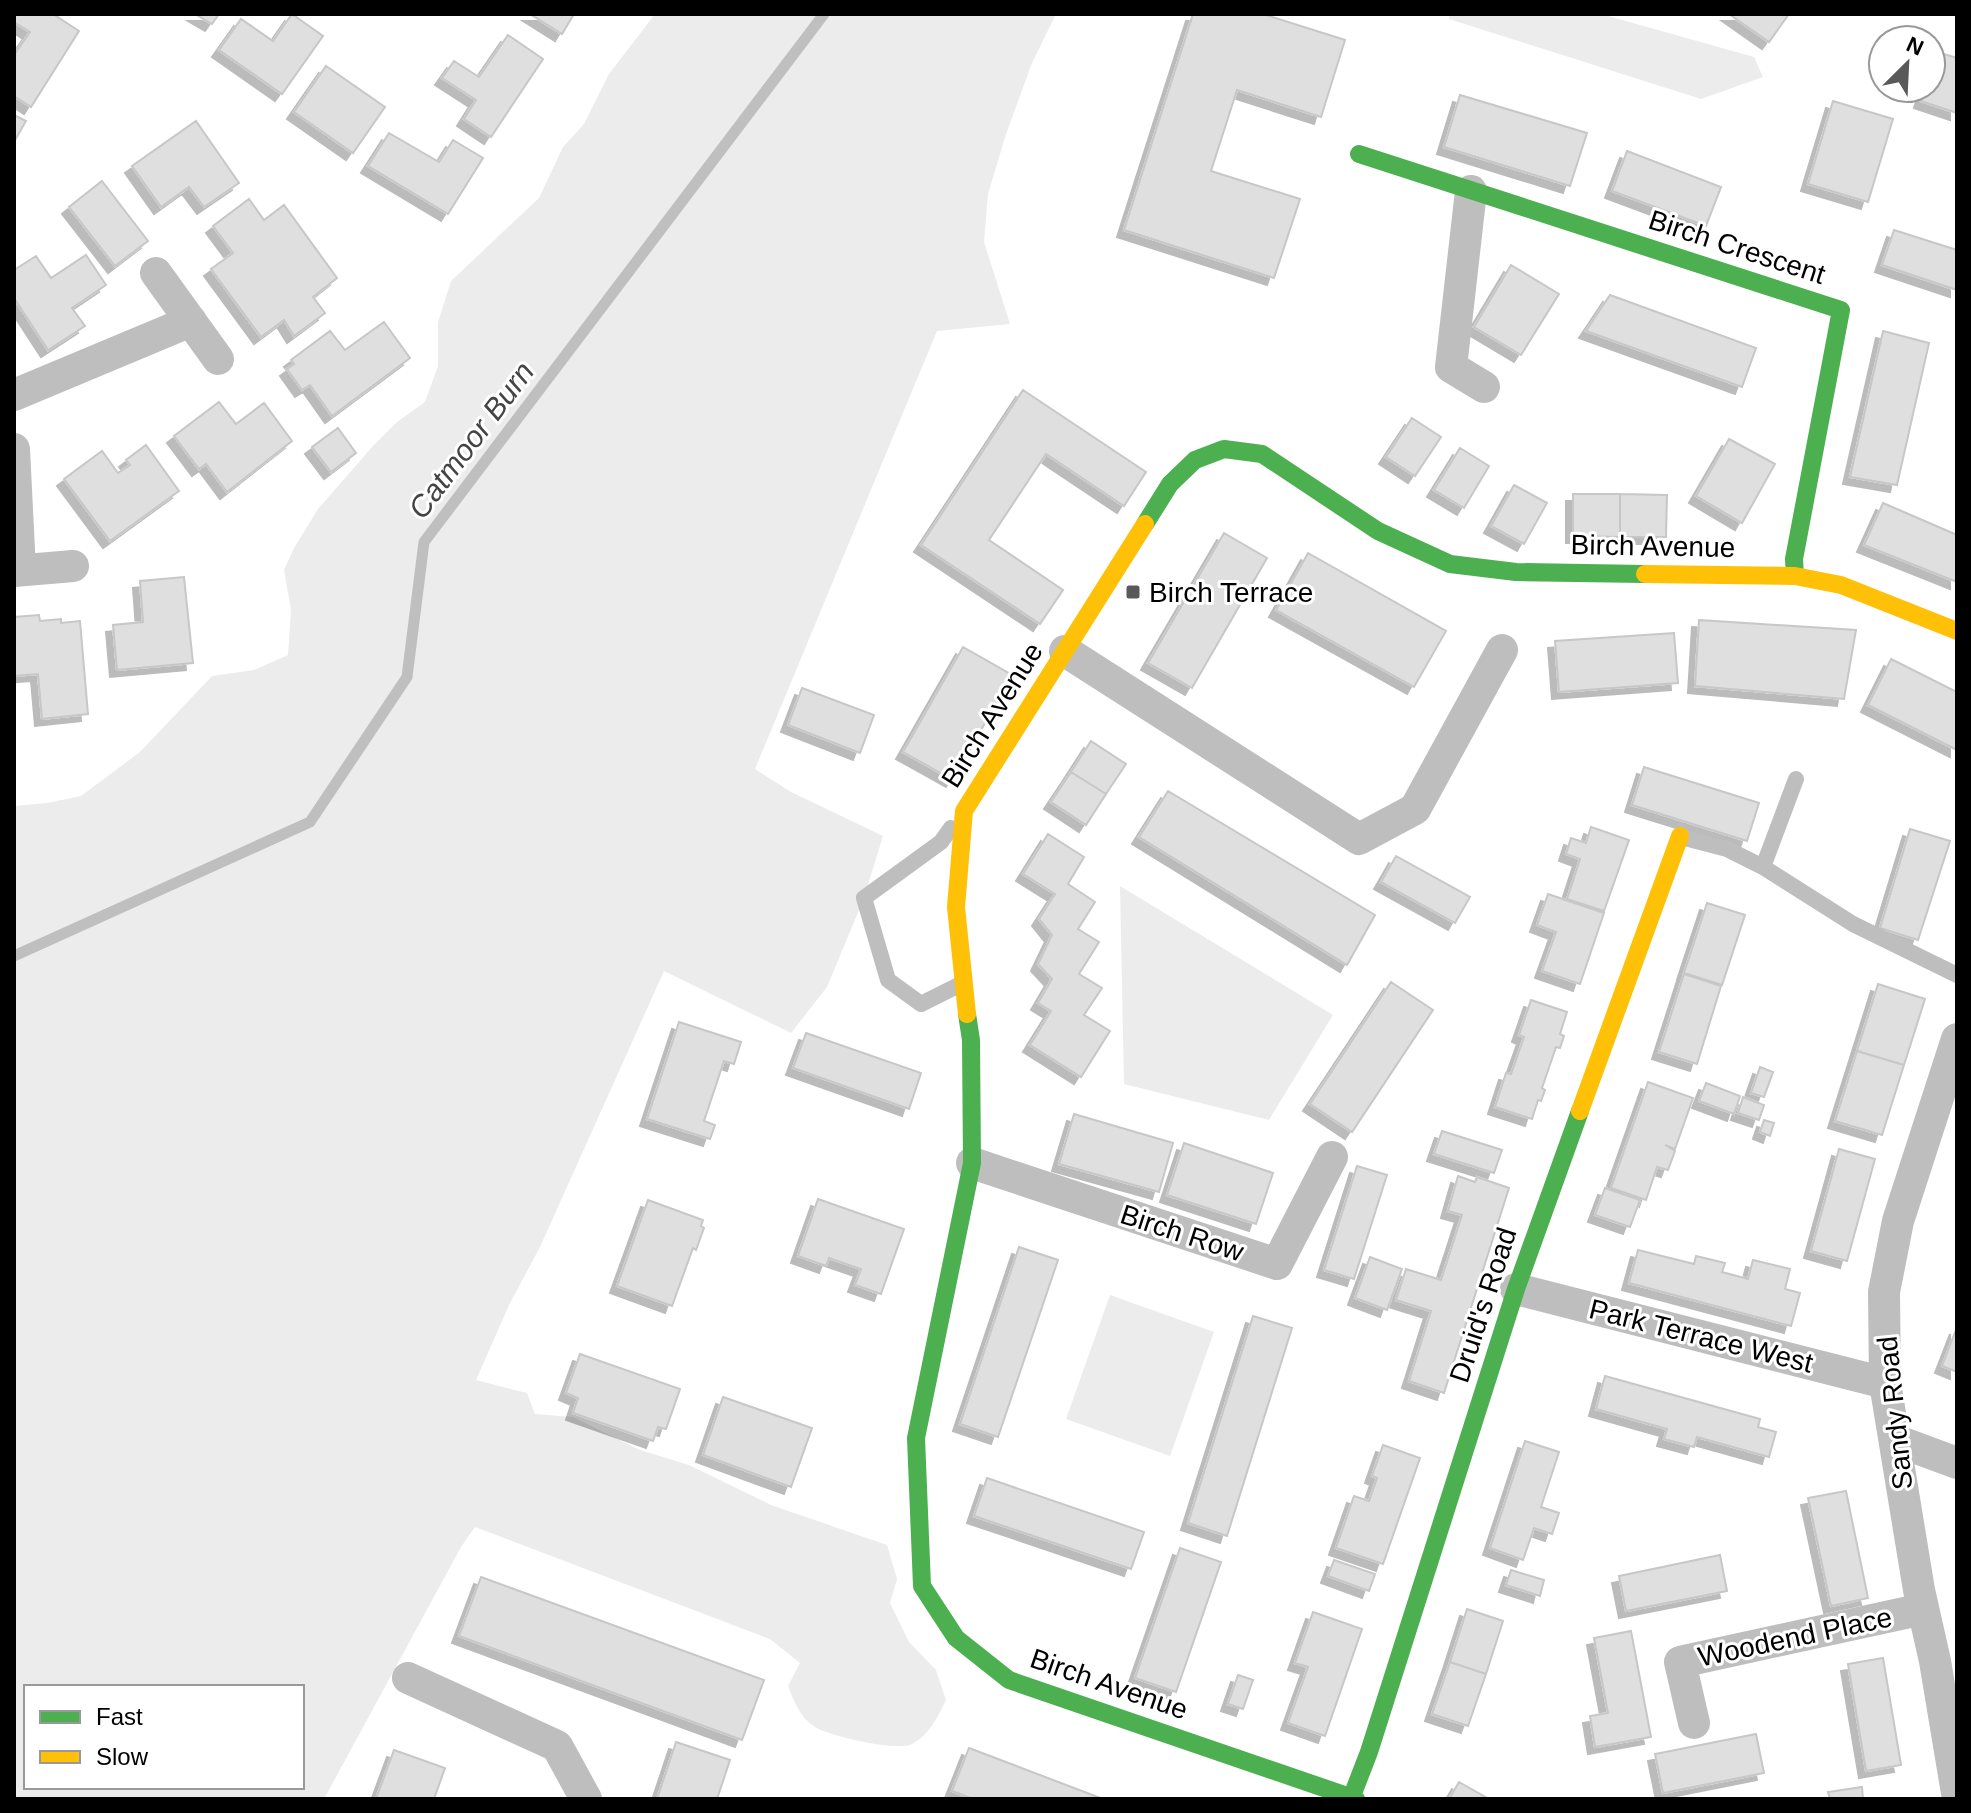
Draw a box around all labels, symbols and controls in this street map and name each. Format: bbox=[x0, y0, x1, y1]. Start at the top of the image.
north arrow bbox=[1867, 24, 1947, 104]
text: N bbox=[1903, 32, 1927, 61]
street label: Birch Crescent bbox=[1645, 204, 1829, 290]
water label: Catmoor Burn bbox=[402, 355, 540, 525]
street label: Birch Avenue bbox=[1570, 529, 1736, 563]
place label: Birch Terrace bbox=[1149, 577, 1313, 608]
marker: Birch Terrace bbox=[1124, 583, 1142, 601]
street label: Birch Avenue bbox=[935, 637, 1049, 793]
street label: Birch Row bbox=[1117, 1199, 1248, 1268]
street label: Druid's Road bbox=[1443, 1224, 1523, 1386]
street label: Park Terrace West bbox=[1586, 1293, 1816, 1379]
street label: Sandy Road bbox=[1872, 1335, 1918, 1491]
street label: Woodend Place bbox=[1695, 1601, 1895, 1673]
street label: Birch Avenue bbox=[1026, 1643, 1192, 1725]
legend bbox=[24, 1685, 304, 1789]
text: Fast bbox=[96, 1703, 143, 1730]
text: Slow bbox=[96, 1743, 149, 1770]

